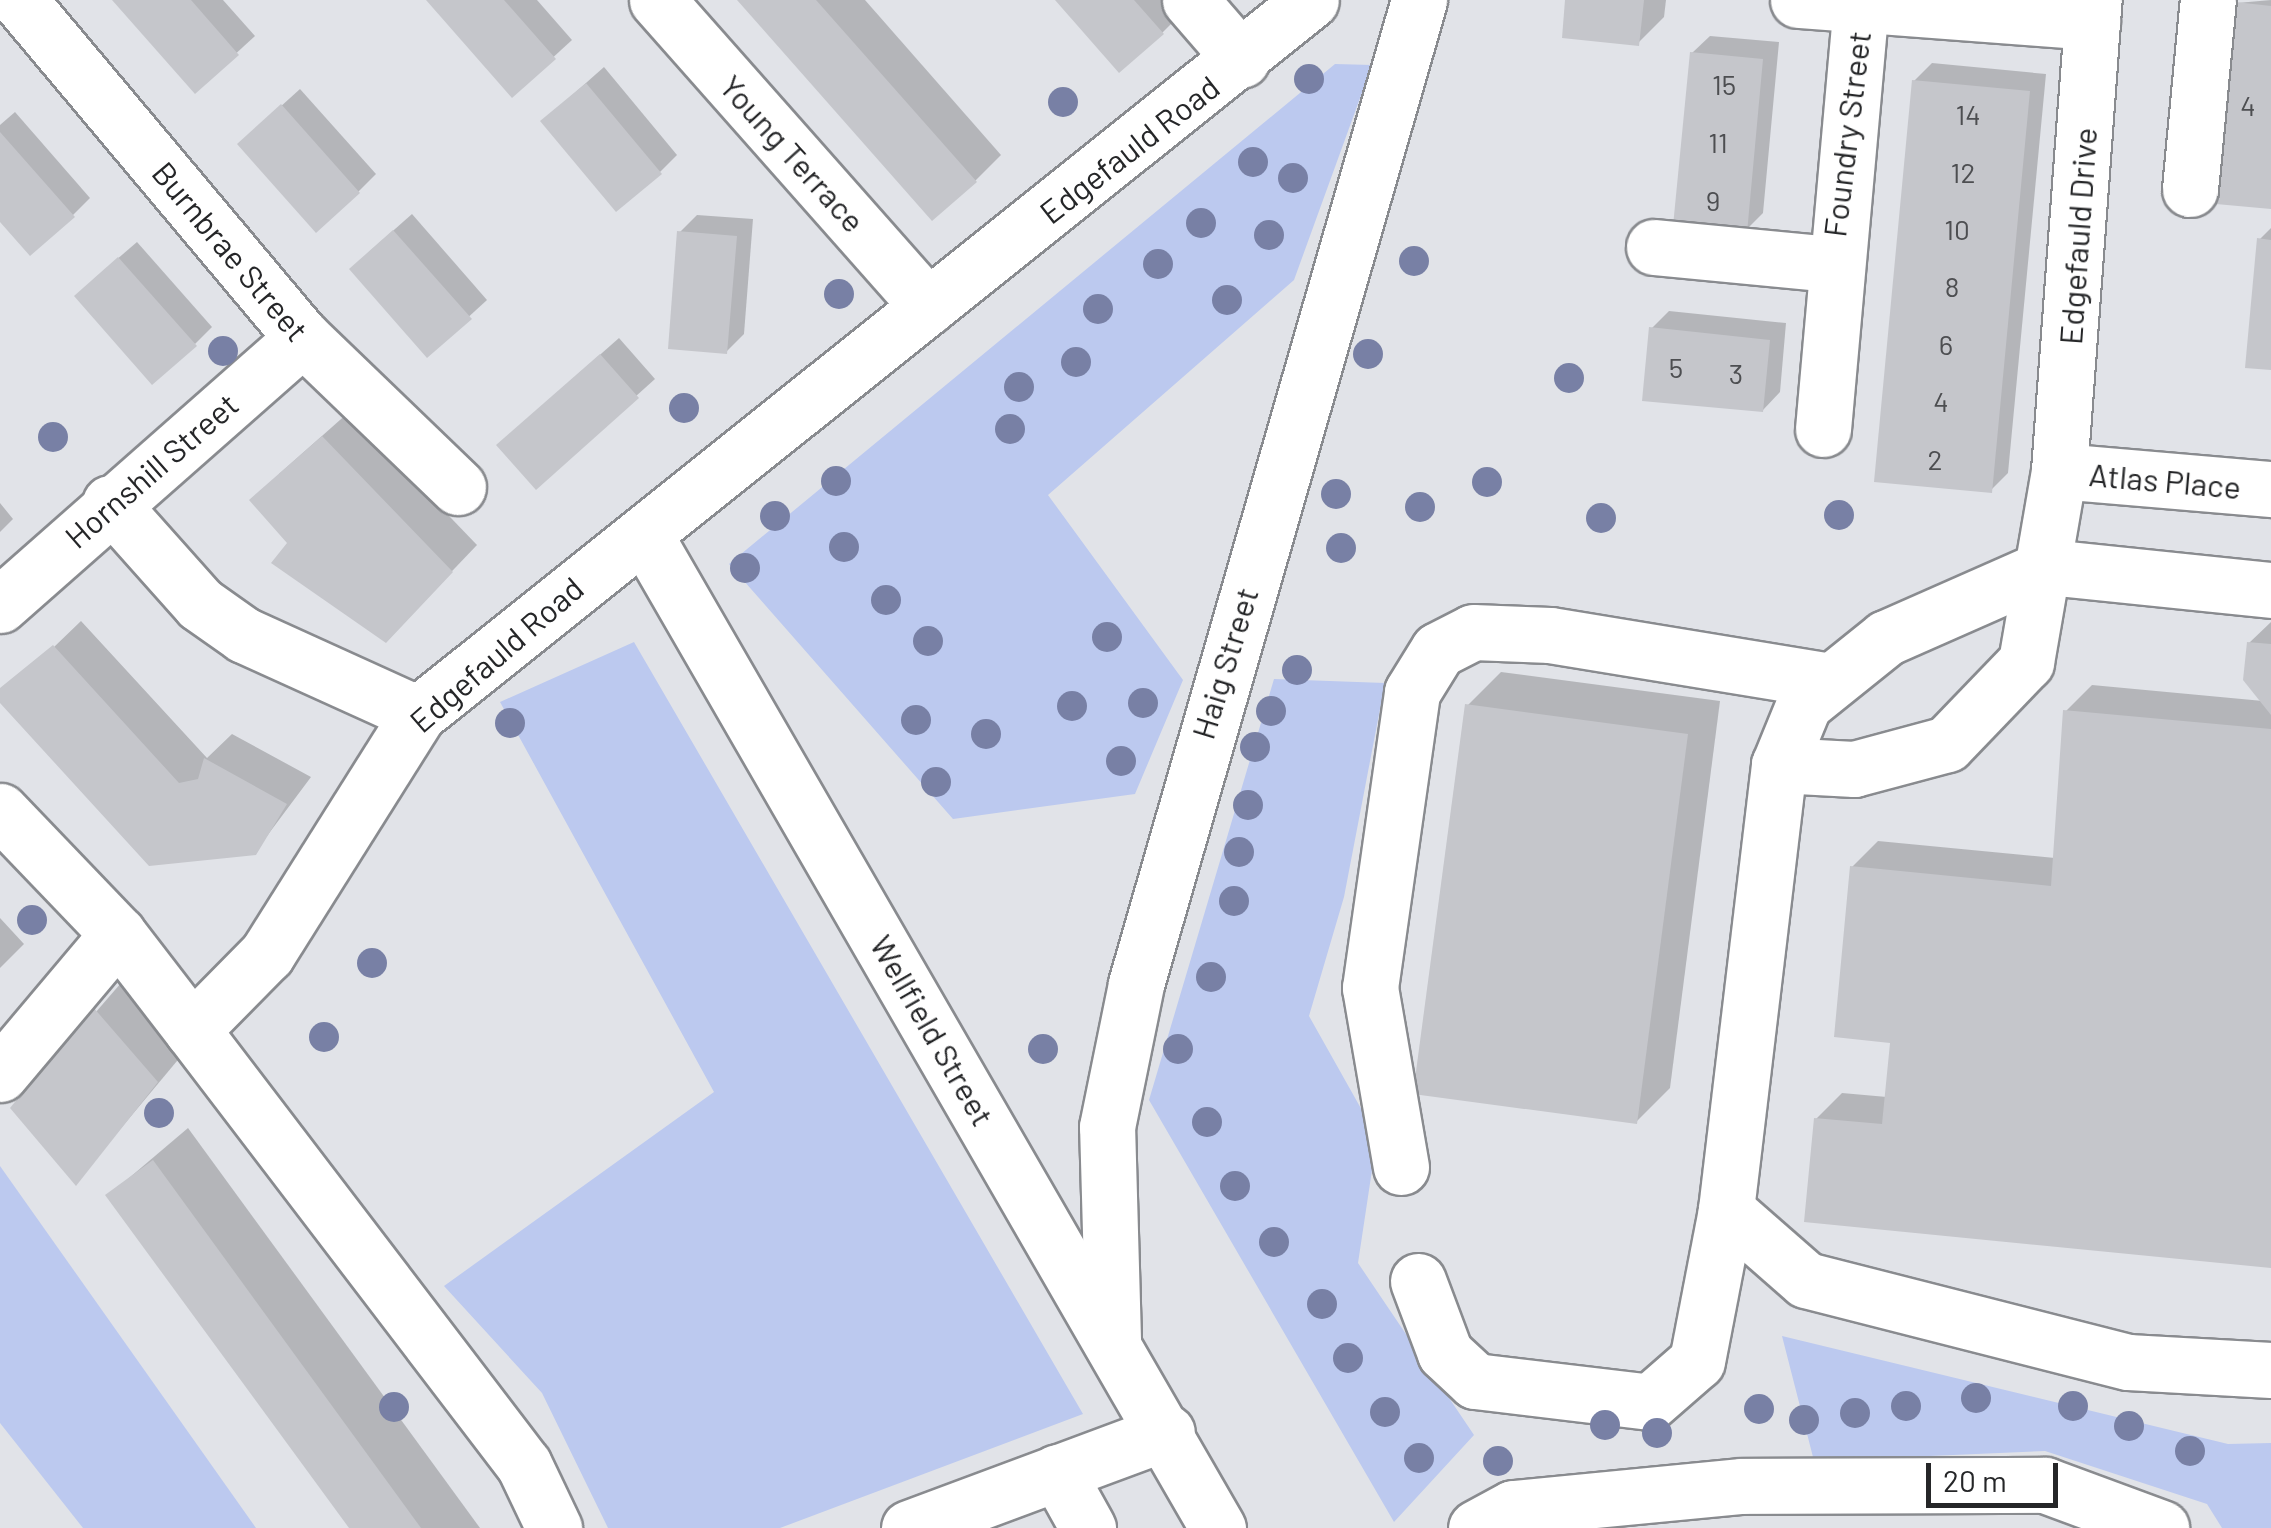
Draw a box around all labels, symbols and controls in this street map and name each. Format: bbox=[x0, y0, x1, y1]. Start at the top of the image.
street label: Foundry Street bbox=[1814, 29, 1878, 239]
street label: Young Terrace bbox=[713, 67, 873, 239]
street label: Edgefauld Road bbox=[1032, 67, 1226, 231]
house number: 15 bbox=[1712, 67, 1736, 101]
house number: 4 bbox=[2240, 88, 2256, 122]
house number: 14 bbox=[1955, 97, 1981, 131]
house number: 11 bbox=[1708, 125, 1728, 159]
street label: Edgefauld Drive bbox=[2050, 126, 2104, 346]
street label: Burnbrae Street bbox=[145, 154, 317, 348]
house number: 12 bbox=[1951, 155, 1975, 189]
house number: 9 bbox=[1706, 183, 1720, 217]
house number: 10 bbox=[1944, 212, 1970, 246]
house number: 8 bbox=[1945, 269, 1959, 303]
house number: 6 bbox=[1939, 327, 1953, 361]
house number: 5 bbox=[1669, 350, 1683, 384]
house number: 3 bbox=[1729, 356, 1743, 390]
street label: Hornshill Street bbox=[57, 384, 245, 556]
house number: 4 bbox=[1933, 384, 1949, 418]
house number: 2 bbox=[1927, 442, 1943, 476]
street label: Atlas Place bbox=[2087, 454, 2243, 506]
street label: Edgefauld Road bbox=[401, 568, 591, 740]
street label: Haig Street bbox=[1183, 583, 1265, 743]
street label: Wellfield Street bbox=[863, 928, 1003, 1132]
scale bar bbox=[1931, 1443, 2064, 1505]
text: 20 m bbox=[1943, 1462, 2007, 1498]

